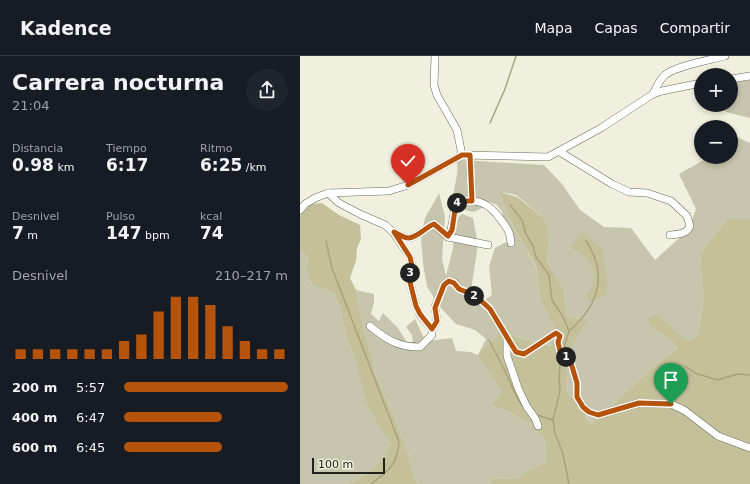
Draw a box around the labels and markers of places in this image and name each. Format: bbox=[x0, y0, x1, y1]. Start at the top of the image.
pin bbox=[391, 144, 425, 185]
pin: 4 bbox=[447, 193, 467, 213]
pin: 3 bbox=[400, 263, 420, 283]
pin: 2 bbox=[464, 286, 484, 306]
pin: 1 bbox=[556, 347, 576, 367]
pin bbox=[654, 363, 688, 404]

